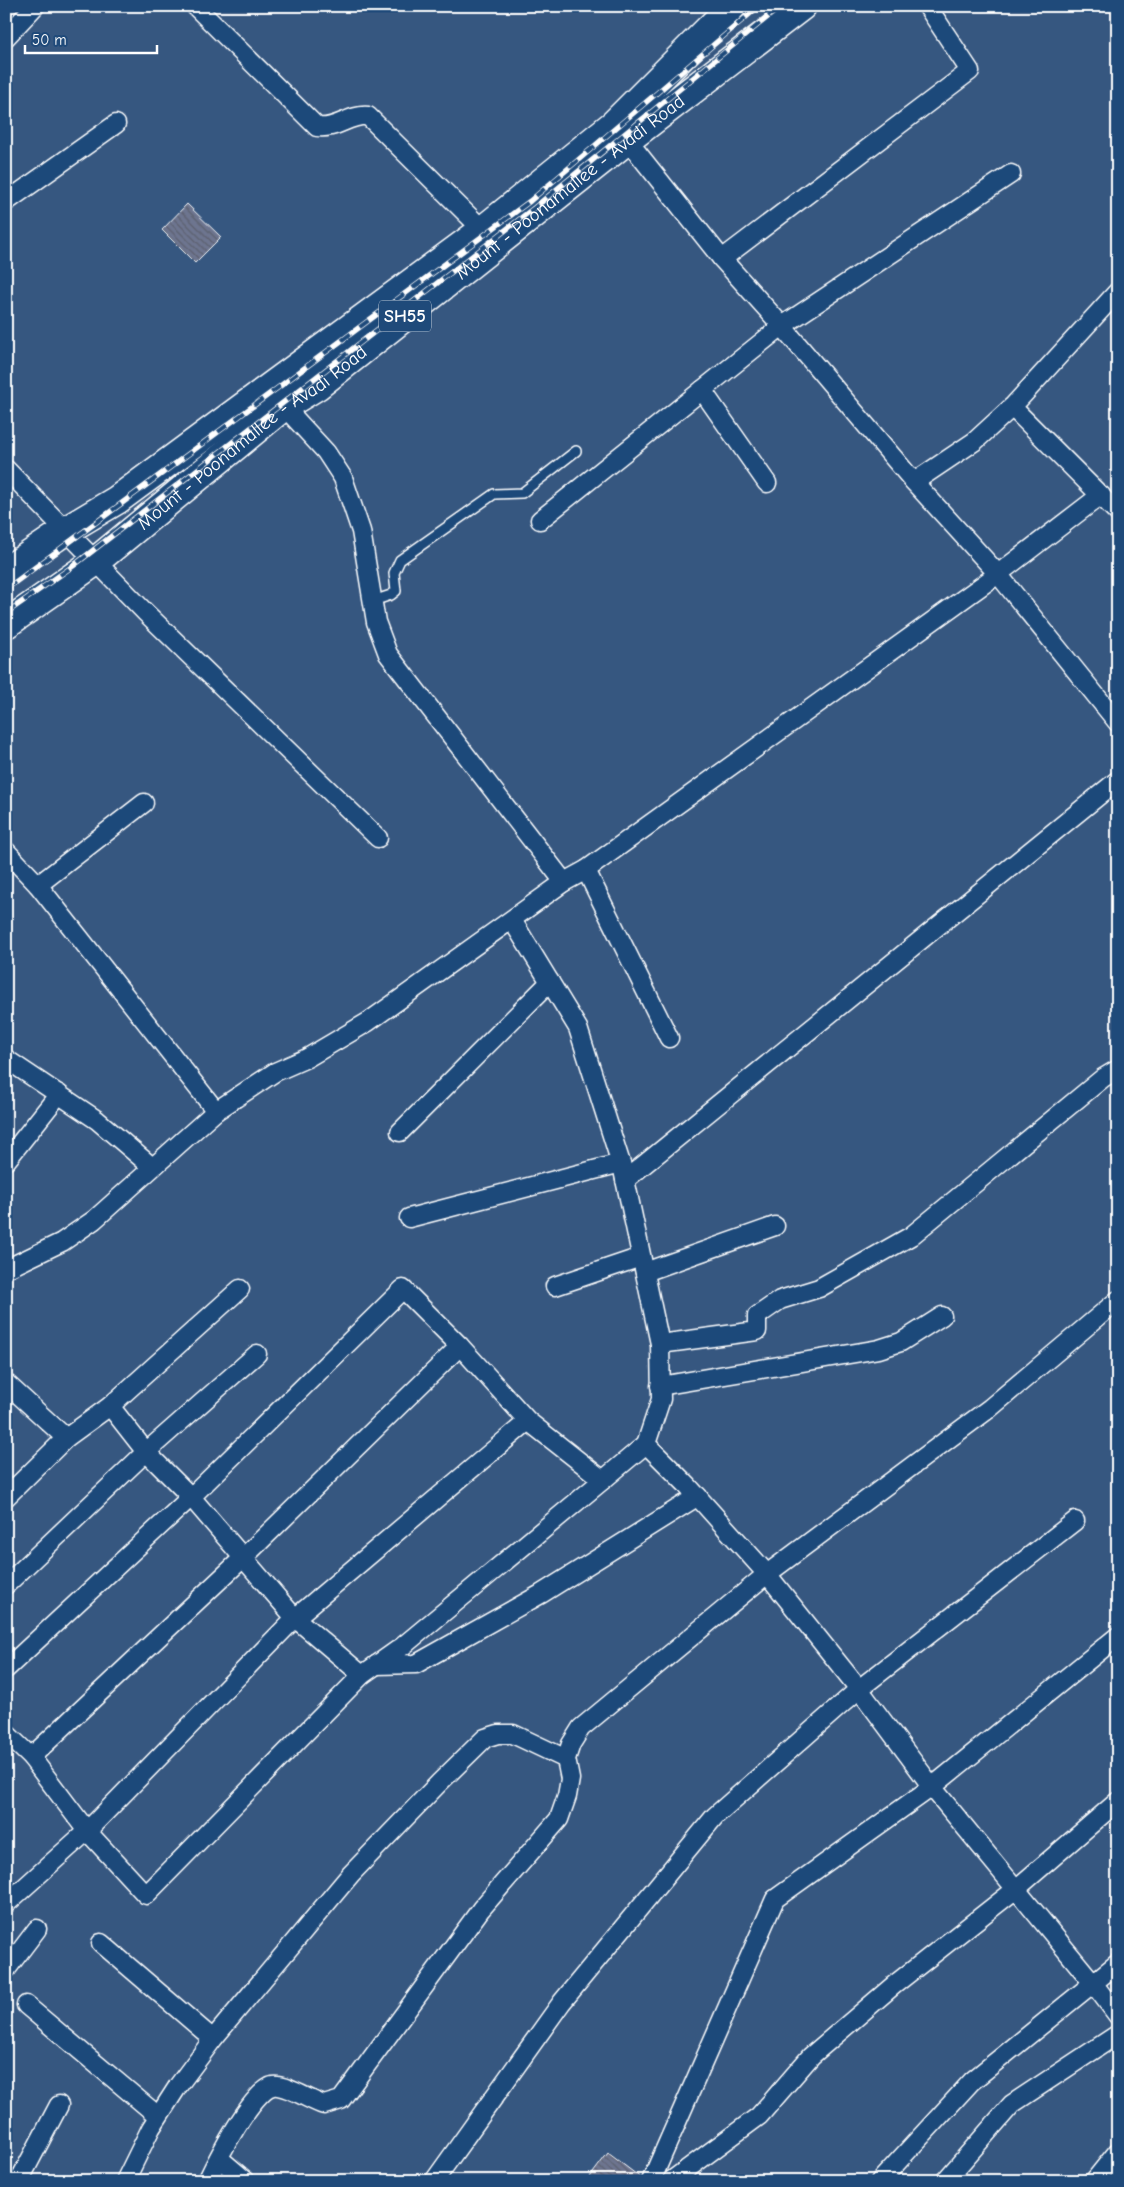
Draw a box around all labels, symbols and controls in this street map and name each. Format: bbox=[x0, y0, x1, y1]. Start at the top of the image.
scale bar bbox=[25, 22, 158, 54]
text: 50 m bbox=[32, 31, 67, 49]
street label: Mount - Poonamallee - Avadi Road bbox=[451, 90, 689, 284]
road number: SH55 bbox=[379, 300, 431, 332]
street label: Mount - Poonamallee - Avadi Road bbox=[133, 341, 371, 535]

